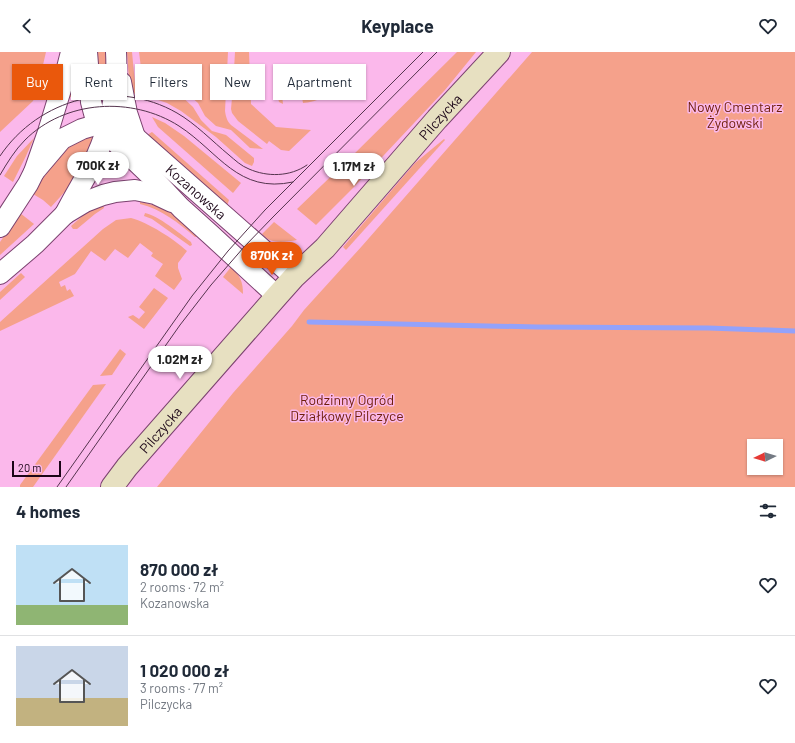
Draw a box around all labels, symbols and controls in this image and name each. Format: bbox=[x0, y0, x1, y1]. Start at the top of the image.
icon: back bbox=[16, 15, 38, 37]
text: Keyplace bbox=[361, 15, 434, 37]
icon: heart bbox=[757, 15, 779, 37]
chip: Buy bbox=[12, 64, 63, 100]
chip: Rent bbox=[71, 64, 127, 100]
chip: Filters bbox=[135, 64, 202, 100]
chip: New bbox=[210, 64, 265, 100]
chip: Apartment bbox=[273, 64, 366, 100]
street label: Pilczycka bbox=[415, 90, 465, 143]
park label: Nowy Cmentarz Żydowski bbox=[688, 98, 782, 131]
pin: 700K zł bbox=[61, 152, 135, 186]
pin: 1.17M zł bbox=[313, 153, 395, 187]
text: 700K zł bbox=[76, 157, 120, 173]
text: 1.17M zł bbox=[333, 158, 375, 174]
street label: Kozanowska bbox=[163, 160, 230, 222]
pin: 870K zł bbox=[235, 242, 309, 276]
text: 870K zł bbox=[250, 247, 294, 263]
pin: 1.02M zł bbox=[139, 346, 221, 380]
text: 1.02M zł bbox=[157, 351, 203, 367]
park label: Rodzinny Ogród Działkowy Pilczyce bbox=[290, 391, 404, 424]
street label: Pilczycka bbox=[135, 403, 185, 456]
north arrow bbox=[747, 439, 783, 475]
map controls bbox=[747, 439, 783, 475]
scale bar bbox=[12, 459, 61, 478]
text: 20 m bbox=[18, 461, 41, 474]
icon: filters bbox=[757, 500, 779, 522]
text: 4 homes bbox=[16, 501, 80, 521]
text: 870 000 zł bbox=[140, 559, 218, 579]
icon: home bbox=[48, 561, 96, 609]
icon: heart bbox=[757, 574, 779, 596]
text: 2 rooms · 72 m² bbox=[140, 579, 224, 595]
text: Kozanowska bbox=[140, 595, 209, 611]
text: 1 020 000 zł bbox=[140, 660, 229, 680]
icon: home bbox=[48, 662, 96, 710]
icon: heart bbox=[757, 675, 779, 697]
text: 3 rooms · 77 m² bbox=[140, 680, 223, 696]
text: Pilczycka bbox=[140, 696, 192, 712]

